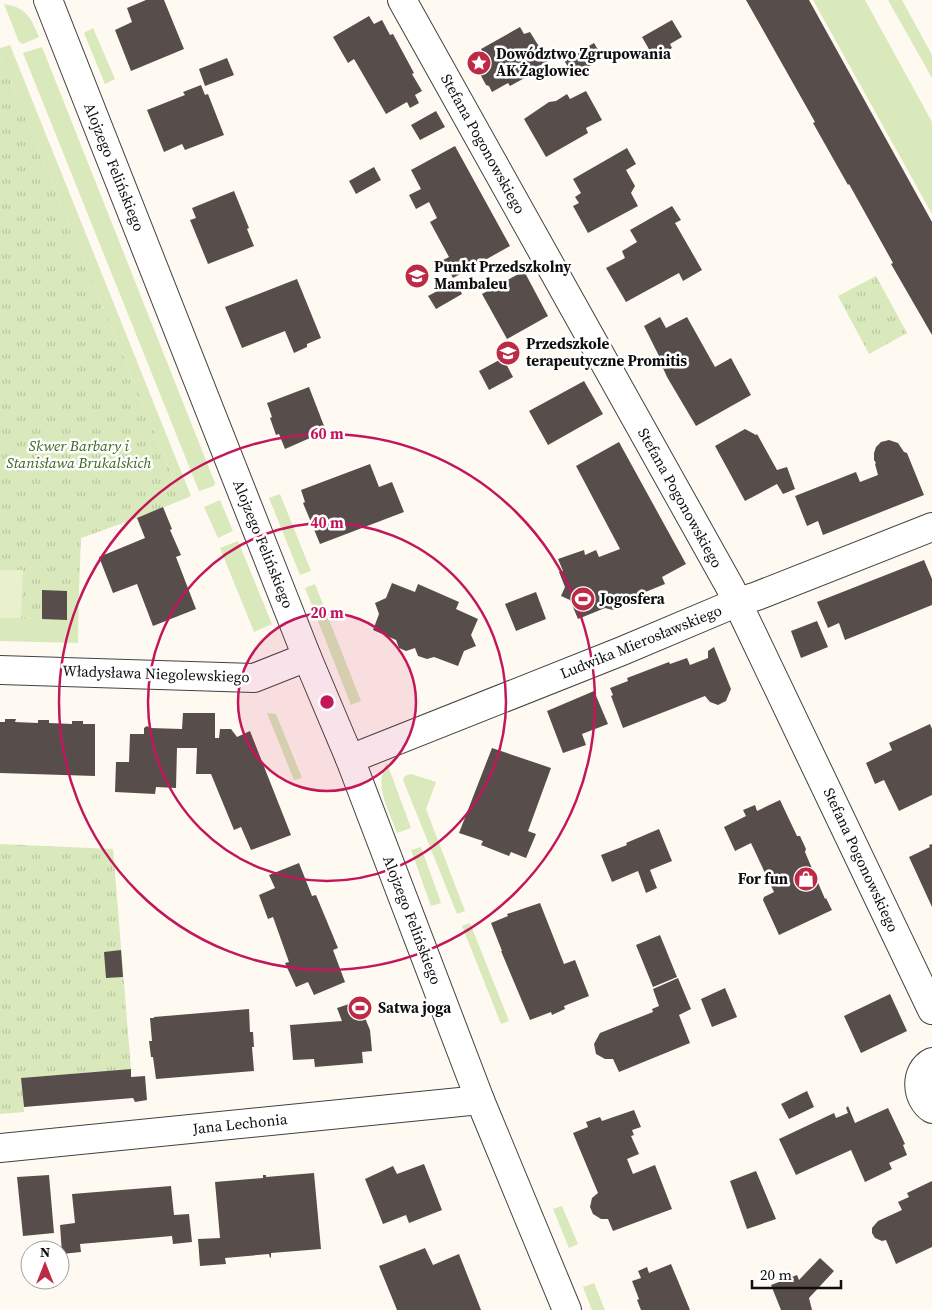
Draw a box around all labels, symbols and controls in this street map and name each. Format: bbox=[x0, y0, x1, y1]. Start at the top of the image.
place label: Dowództwo Zgrupowania AK Żaglowiec bbox=[496, 43, 672, 81]
place icon: Dowództwo Zgrupowania AK Żaglowiec bbox=[466, 50, 492, 76]
street label: Stefana Pogonowskiego bbox=[436, 70, 531, 217]
street label: Alojzego Felińskiego bbox=[79, 99, 150, 234]
place label: Punkt Przedszkolny Mambaleu bbox=[434, 256, 571, 294]
school or university icon: Punkt Przedszkolny Mambaleu bbox=[404, 263, 430, 289]
place label: Przedszkole terapeutyczne Promitis bbox=[526, 333, 687, 371]
school or university icon: Przedszkole terapeutyczne Promitis bbox=[495, 340, 521, 366]
text: 60 m bbox=[310, 423, 344, 444]
street label: Stefana Pogonowskiego bbox=[633, 424, 728, 571]
park label: Skwer Barbary i Stanisława Brukalskich bbox=[6, 435, 152, 473]
street label: Alojzego Felińskiego bbox=[228, 476, 299, 611]
text: 40 m bbox=[310, 512, 344, 533]
sports icon: Jogosfera bbox=[570, 586, 596, 612]
place label: Jogosfera bbox=[599, 588, 666, 609]
street label: Ludwika Mierosławskiego bbox=[557, 599, 725, 684]
text: 20 m bbox=[310, 602, 344, 623]
street label: Władysława Niegolewskiego bbox=[62, 660, 250, 687]
centre of rings bbox=[318, 693, 336, 711]
street label: Stefana Pogonowskiego bbox=[819, 784, 904, 935]
street label: Alojzego Felińskiego bbox=[378, 852, 447, 987]
shop icon: For fun bbox=[793, 866, 819, 892]
place label: For fun bbox=[738, 868, 788, 889]
sports icon: Satwa joga bbox=[347, 995, 373, 1021]
place label: Satwa joga bbox=[378, 997, 452, 1018]
street label: Jana Lechonia bbox=[191, 1108, 289, 1139]
north arrow bbox=[20, 1240, 70, 1290]
text: N bbox=[40, 1242, 50, 1262]
scale bar bbox=[752, 1258, 841, 1290]
text: 20 m bbox=[760, 1264, 792, 1285]

